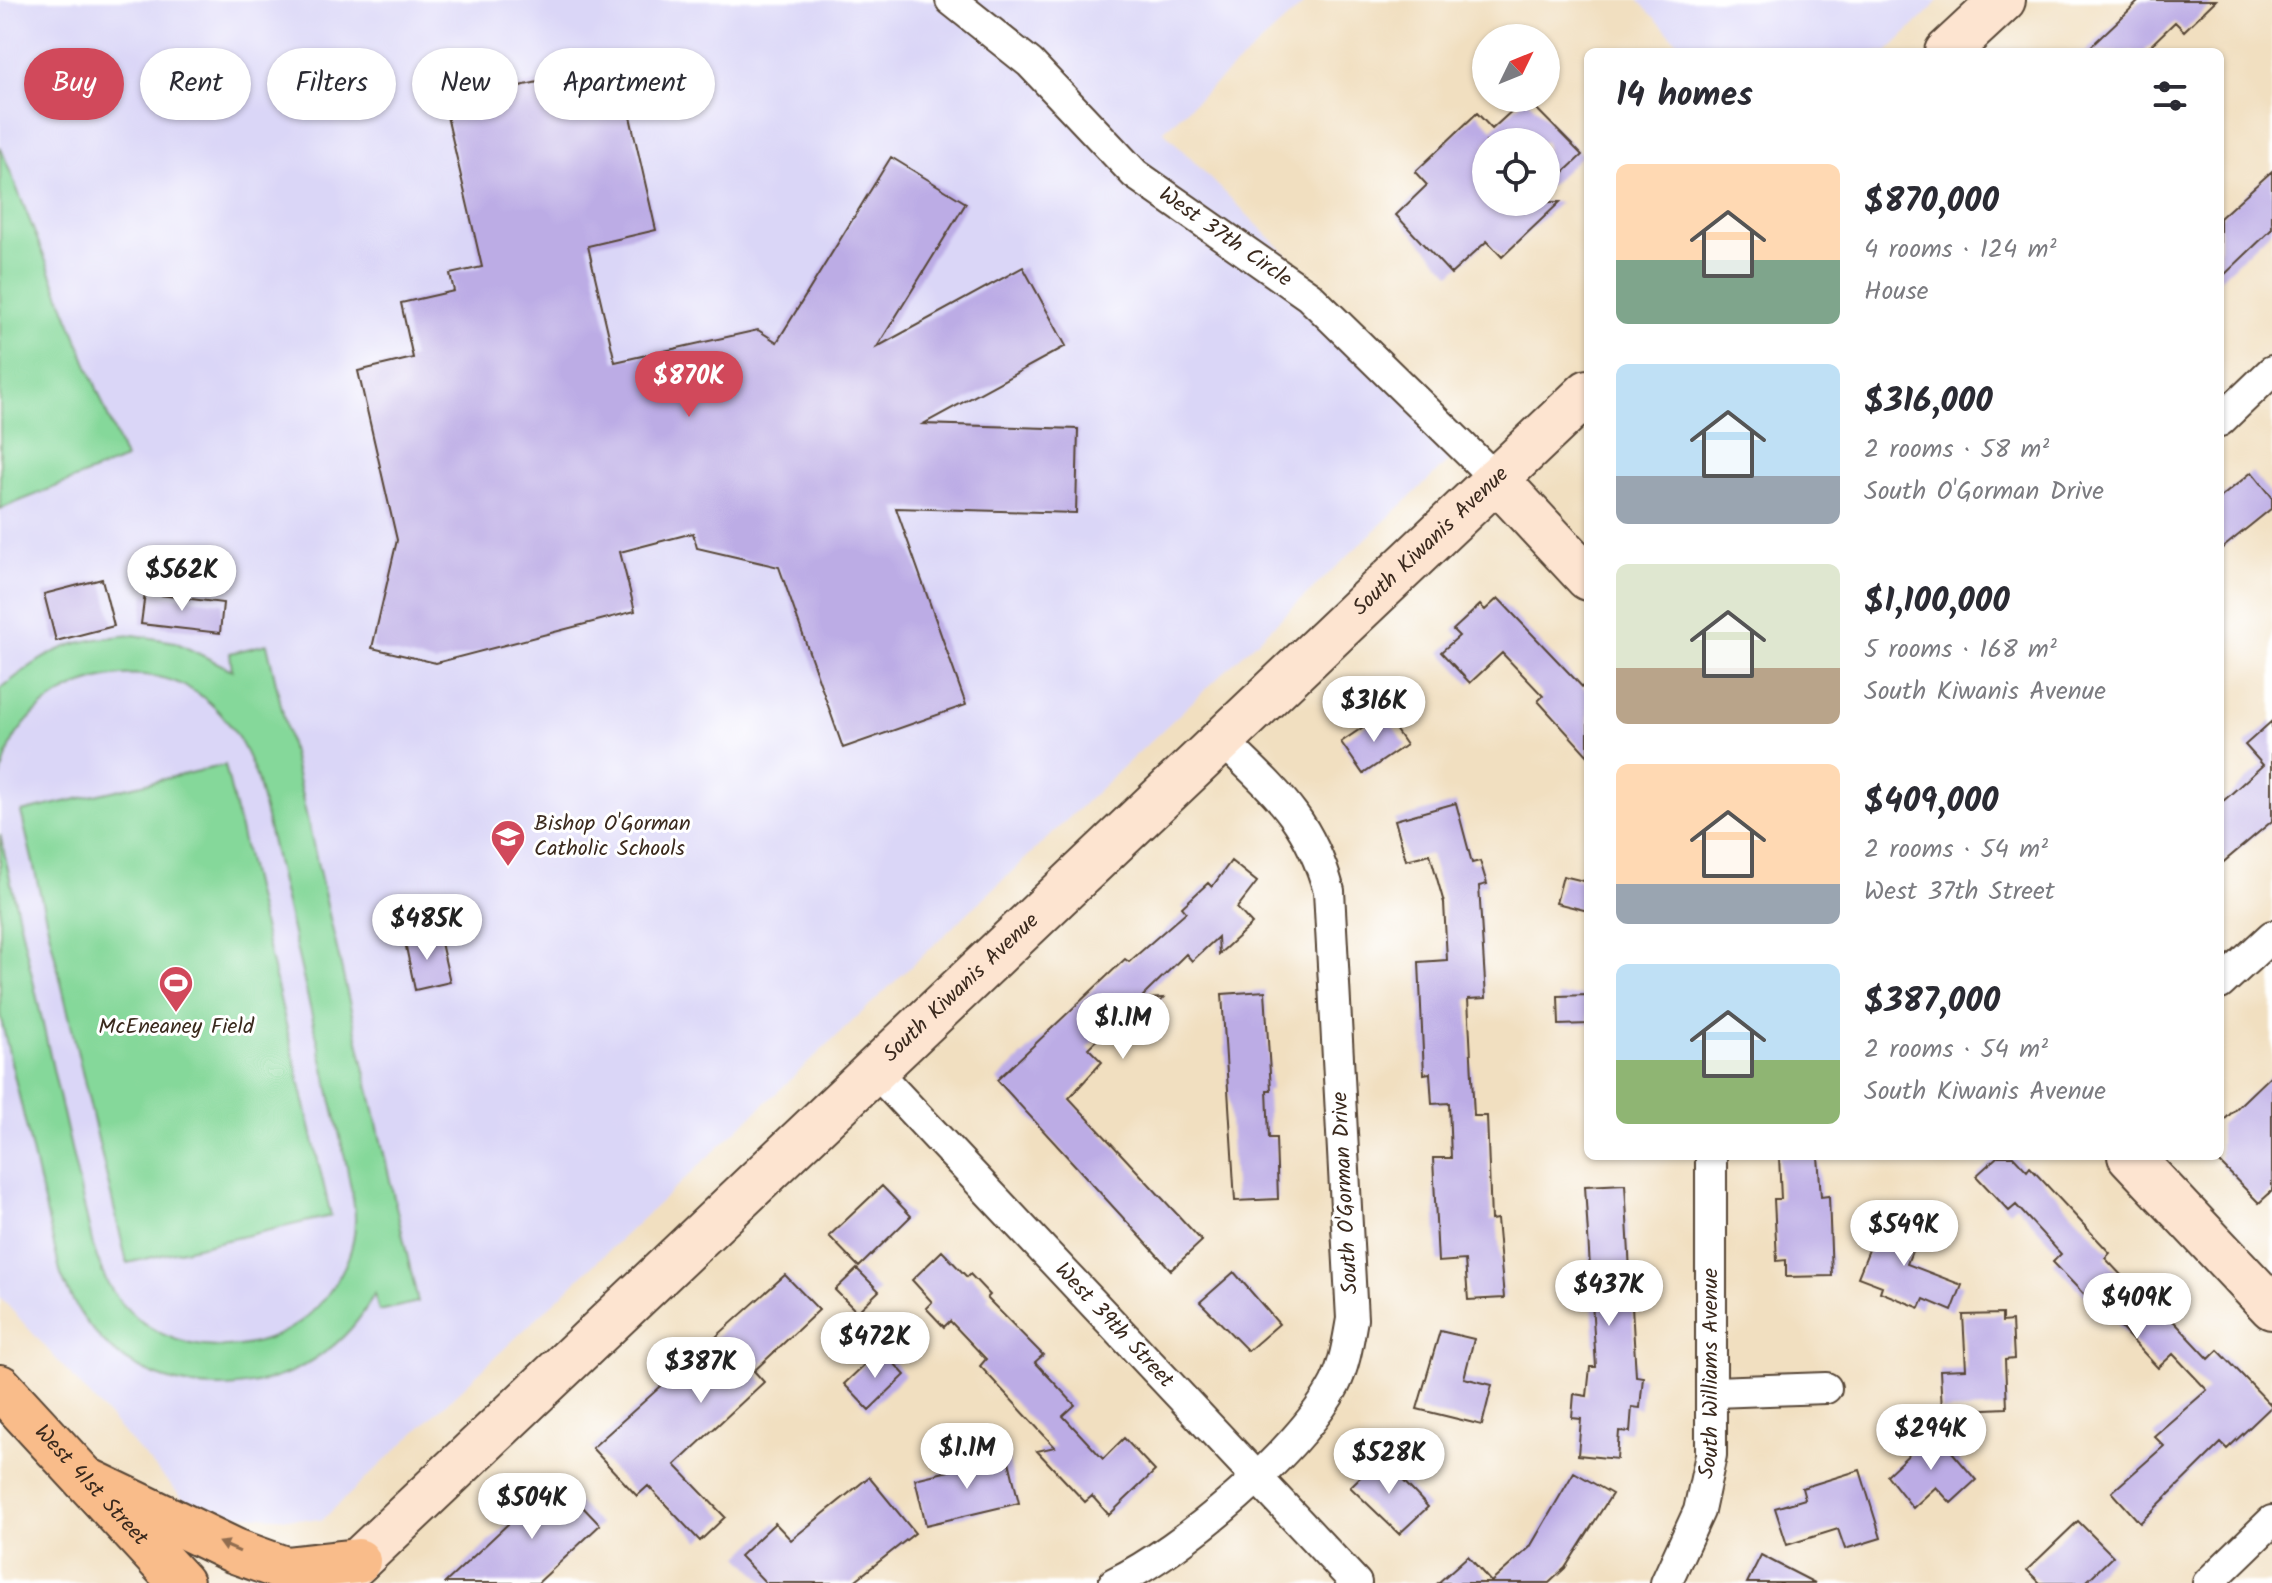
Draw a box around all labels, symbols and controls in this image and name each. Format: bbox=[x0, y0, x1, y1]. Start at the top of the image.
north arrow bbox=[1472, 24, 1560, 112]
map controls bbox=[1472, 24, 1560, 216]
chip: Buy bbox=[24, 48, 124, 120]
chip: Rent bbox=[140, 48, 251, 120]
chip: Filters bbox=[267, 48, 396, 120]
chip: New bbox=[412, 48, 518, 120]
chip: Apartment bbox=[534, 48, 715, 120]
text: 14 homes bbox=[1616, 69, 1753, 123]
icon: filters bbox=[2148, 74, 2192, 118]
button: locate bbox=[1472, 128, 1560, 216]
text: $870,000 bbox=[1864, 175, 1999, 229]
street label: West 37th Circle bbox=[1151, 178, 1299, 297]
icon: home bbox=[1680, 196, 1776, 292]
text: 4 rooms · 124 m² bbox=[1864, 229, 2056, 271]
text: House bbox=[1864, 271, 1928, 313]
pin: $870K bbox=[633, 351, 745, 419]
text: $870K bbox=[653, 356, 725, 398]
text: $316,000 bbox=[1864, 375, 1993, 429]
icon: home bbox=[1680, 396, 1776, 492]
text: 2 rooms · 58 m² bbox=[1864, 429, 2049, 471]
street label: South Kiwanis Avenue bbox=[1345, 458, 1517, 625]
text: South O'Gorman Drive bbox=[1864, 471, 2104, 513]
pin: $562K bbox=[126, 545, 238, 613]
text: $562K bbox=[145, 550, 219, 592]
text: $1,100,000 bbox=[1864, 575, 2010, 629]
icon: home bbox=[1680, 596, 1776, 692]
text: 5 rooms · 168 m² bbox=[1864, 629, 2057, 671]
text: South Kiwanis Avenue bbox=[1864, 671, 2106, 713]
pin: $316K bbox=[1318, 676, 1430, 744]
text: $316K bbox=[1340, 681, 1408, 723]
text: $409,000 bbox=[1864, 775, 1999, 829]
icon: home bbox=[1680, 796, 1776, 892]
place label: Bishop O'Gorman Catholic Schools bbox=[534, 807, 691, 867]
school or university icon: Bishop O'Gorman Catholic Schools bbox=[489, 818, 527, 868]
text: 2 rooms · 54 m² bbox=[1864, 829, 2048, 871]
text: West 37th Street bbox=[1864, 871, 2055, 913]
pin: $485K bbox=[371, 894, 483, 962]
text: $485K bbox=[390, 899, 464, 941]
street label: South Kiwanis Avenue bbox=[875, 904, 1048, 1071]
sports icon: McEneaney Field bbox=[157, 964, 195, 1014]
text: $387,000 bbox=[1864, 975, 2000, 1029]
pin: $1.1M bbox=[1067, 993, 1179, 1061]
icon: home bbox=[1680, 996, 1776, 1092]
text: $1.1M bbox=[1095, 998, 1151, 1040]
place label: McEneaney Field bbox=[98, 1010, 255, 1045]
text: 2 rooms · 54 m² bbox=[1864, 1029, 2048, 1071]
text: South Kiwanis Avenue bbox=[1864, 1071, 2106, 1113]
street label: South O'Gorman Drive bbox=[1323, 1091, 1369, 1295]
pin: $549K bbox=[1848, 1200, 1960, 1268]
text: $549K bbox=[1868, 1205, 1940, 1247]
street label: West 39th Street bbox=[1046, 1254, 1183, 1397]
pin: $437K bbox=[1553, 1260, 1665, 1328]
text: $437K bbox=[1573, 1265, 1645, 1307]
street label: South Williams Avenue bbox=[1689, 1268, 1729, 1482]
pin: $409K bbox=[2081, 1273, 2193, 1341]
text: $409K bbox=[2101, 1278, 2173, 1320]
pin: $472K bbox=[819, 1312, 931, 1380]
text: $472K bbox=[839, 1317, 911, 1359]
pin: $387K bbox=[645, 1337, 757, 1405]
text: $387K bbox=[665, 1342, 737, 1384]
pin: $294K bbox=[1875, 1404, 1987, 1472]
text: $294K bbox=[1894, 1409, 1968, 1451]
street label: West 41st Street bbox=[25, 1416, 157, 1555]
pin: $1.1M bbox=[911, 1423, 1023, 1491]
text: $1.1M bbox=[939, 1428, 995, 1470]
pin: $528K bbox=[1333, 1428, 1445, 1496]
text: $528K bbox=[1352, 1433, 1426, 1475]
pin: $504K bbox=[476, 1473, 588, 1541]
text: $504K bbox=[496, 1478, 568, 1520]
one-way arrow bbox=[217, 1541, 241, 1554]

